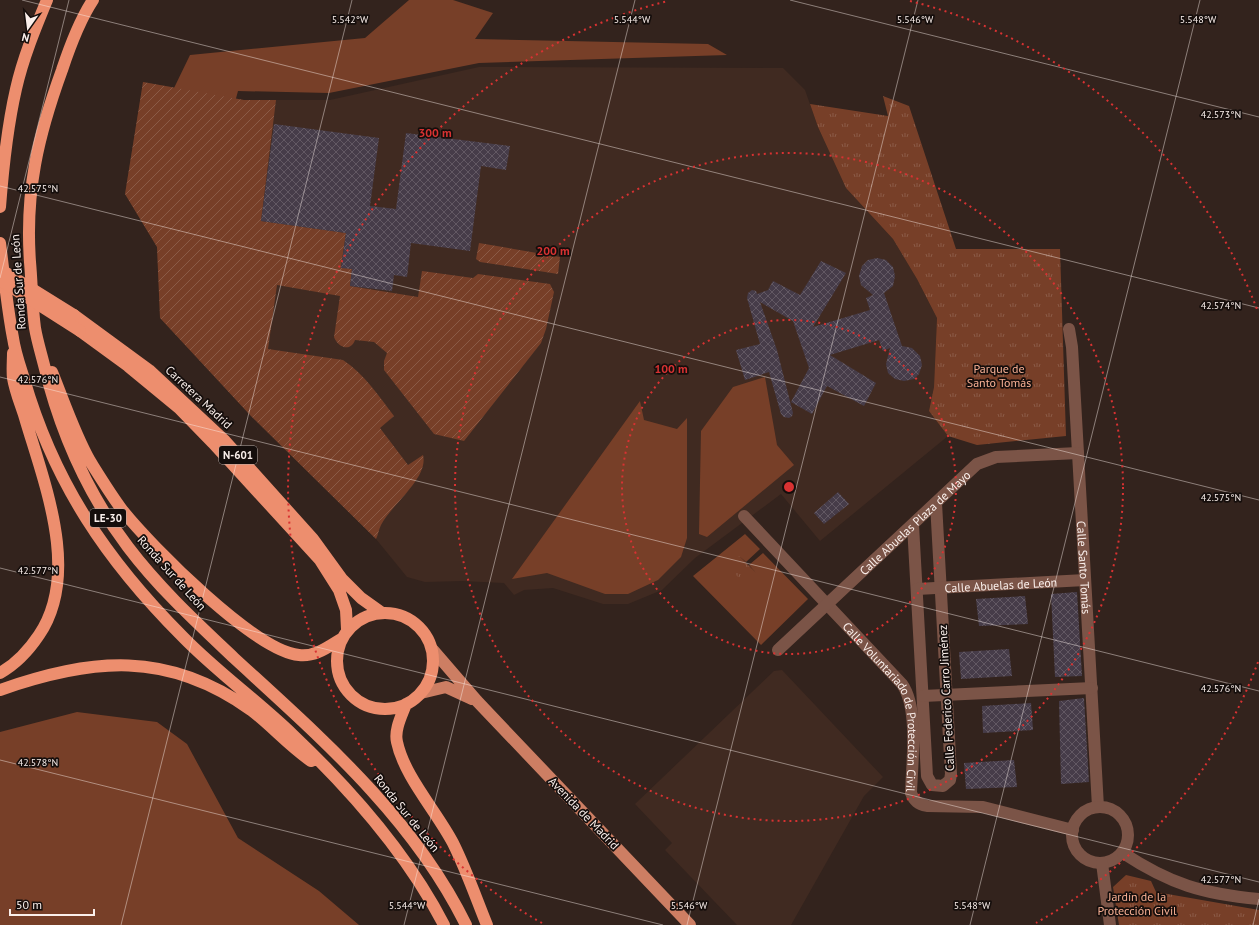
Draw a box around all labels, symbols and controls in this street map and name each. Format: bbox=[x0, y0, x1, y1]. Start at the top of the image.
north arrow bbox=[8, 8, 48, 48]
text: 5.542°W bbox=[332, 13, 369, 26]
text: 5.544°W bbox=[614, 13, 651, 26]
text: 5.546°W bbox=[897, 13, 934, 26]
text: 5.548°W bbox=[1180, 13, 1217, 26]
text: N bbox=[20, 30, 31, 45]
text: 42.573°N bbox=[1201, 108, 1241, 121]
text: 300 m bbox=[418, 125, 452, 140]
text: 42.575°N bbox=[18, 182, 58, 195]
street label: Ronda Sur de León bbox=[7, 234, 29, 330]
text: 200 m bbox=[536, 243, 570, 258]
text: 42.574°N bbox=[1201, 299, 1241, 312]
text: 100 m bbox=[654, 361, 688, 376]
park label: Parque de Santo Tomás bbox=[967, 361, 1031, 390]
street label: Carretera Madrid bbox=[163, 362, 235, 432]
text: 42.576°N bbox=[18, 373, 58, 386]
road number: N-601 bbox=[219, 446, 257, 464]
street label: Calle Abuelas Plaza de Mayo bbox=[856, 467, 973, 578]
centre of rings bbox=[782, 480, 796, 494]
text: 42.575°N bbox=[1201, 491, 1241, 504]
road number: LE-30 bbox=[90, 509, 126, 527]
street label: Calle Santo Tomás bbox=[1074, 520, 1095, 614]
street label: Ronda Sur de León bbox=[134, 532, 210, 614]
text: 42.577°N bbox=[18, 564, 58, 577]
street label: Calle Abuelas de León bbox=[944, 574, 1058, 595]
street label: Calle Voluntariado de Protección Civil bbox=[840, 619, 921, 793]
street label: Calle Federico Carro Jiménez bbox=[935, 624, 957, 772]
text: 42.576°N bbox=[1201, 682, 1241, 695]
text: 42.578°N bbox=[18, 756, 58, 769]
street label: Ronda Sur de León bbox=[371, 771, 443, 855]
street label: Avenida de Madrid bbox=[546, 774, 622, 852]
text: 42.577°N bbox=[1201, 873, 1241, 886]
park label: Jardín de la Protección Civil bbox=[1097, 889, 1177, 918]
scale bar bbox=[10, 891, 94, 917]
text: 50 m bbox=[16, 897, 42, 912]
text: 5.544°W bbox=[389, 899, 426, 912]
text: 5.546°W bbox=[671, 899, 708, 912]
text: 5.548°W bbox=[954, 899, 991, 912]

